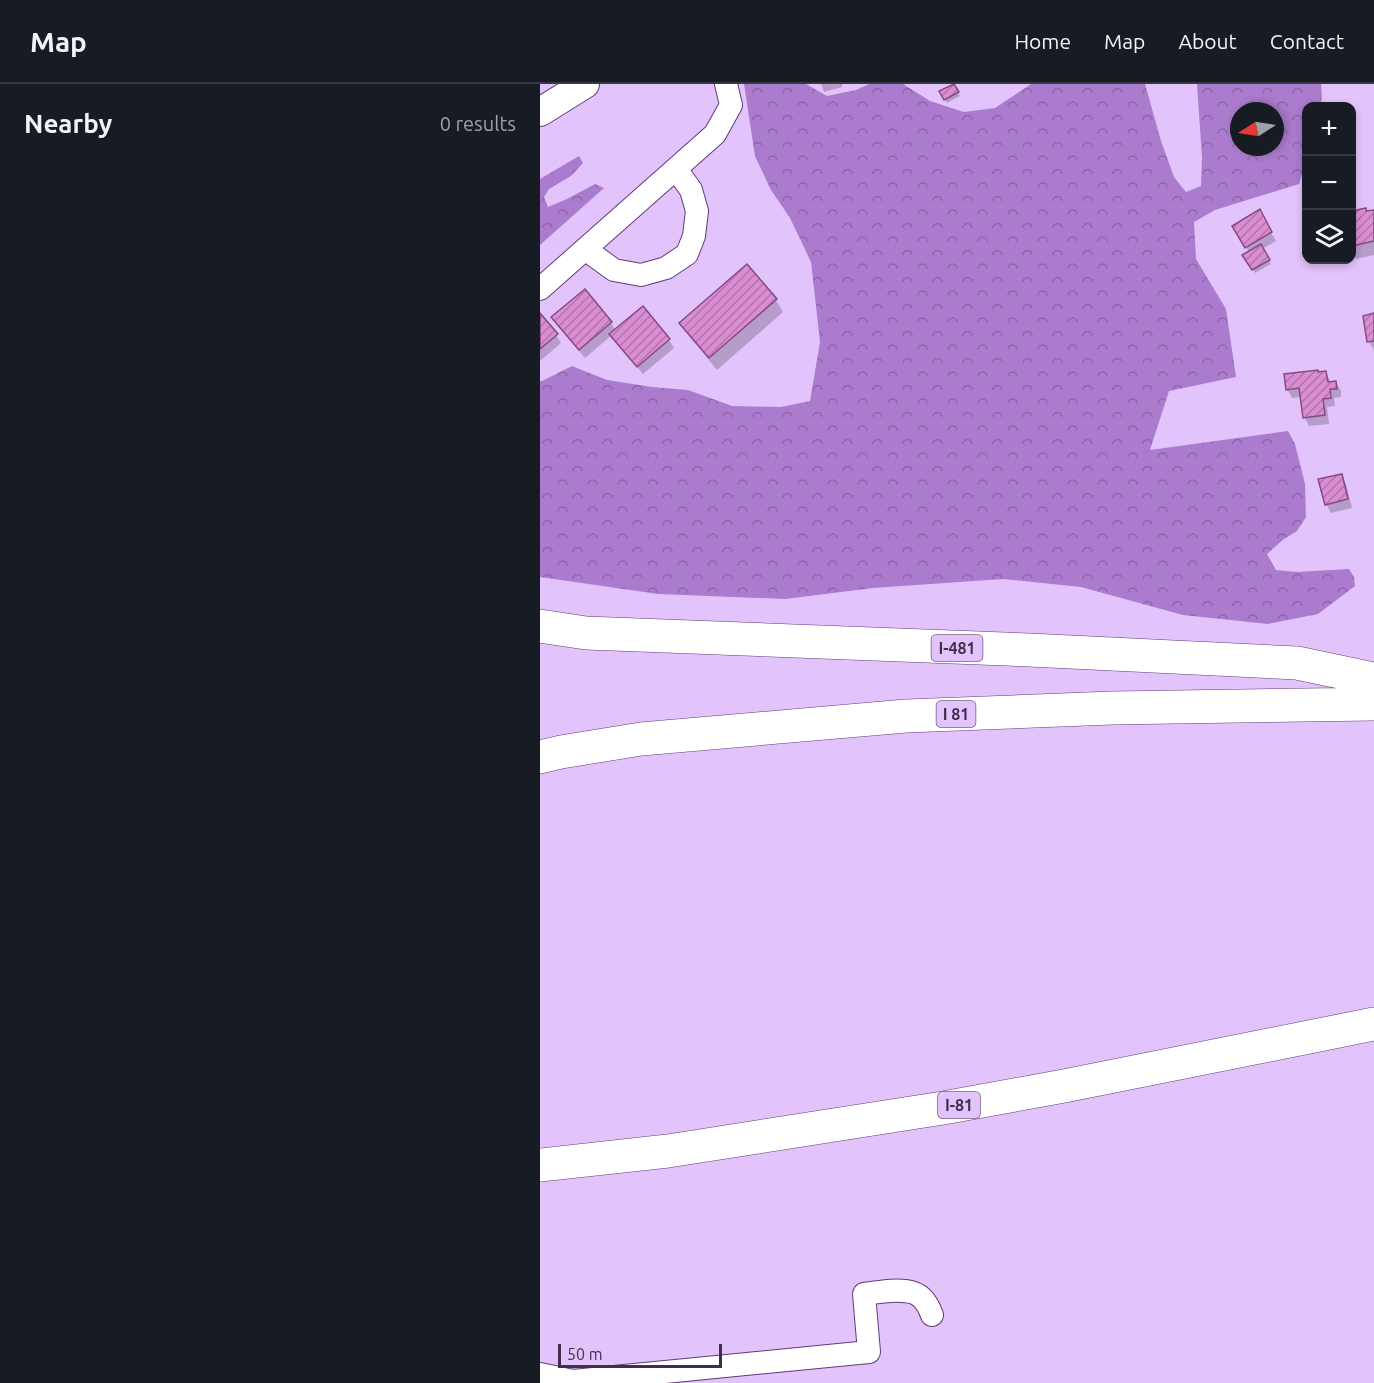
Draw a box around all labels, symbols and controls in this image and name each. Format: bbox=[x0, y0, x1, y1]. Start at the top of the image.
text: Map bbox=[30, 26, 87, 57]
text: Home bbox=[1014, 29, 1071, 53]
text: Map bbox=[1104, 29, 1145, 53]
text: About bbox=[1178, 29, 1237, 53]
text: Contact bbox=[1270, 29, 1344, 53]
north arrow bbox=[1230, 102, 1284, 156]
map controls bbox=[1302, 102, 1356, 264]
button: + bbox=[1302, 102, 1356, 156]
text: Nearby bbox=[24, 109, 112, 138]
text: 0 results bbox=[440, 112, 516, 135]
button: − bbox=[1302, 156, 1356, 210]
button: layers bbox=[1302, 210, 1356, 264]
road number: I-481 bbox=[932, 635, 982, 661]
road number: I 81 bbox=[936, 701, 976, 727]
road number: I-81 bbox=[938, 1092, 980, 1118]
scale bar bbox=[558, 1341, 722, 1368]
text: 50 m bbox=[567, 1345, 603, 1363]

